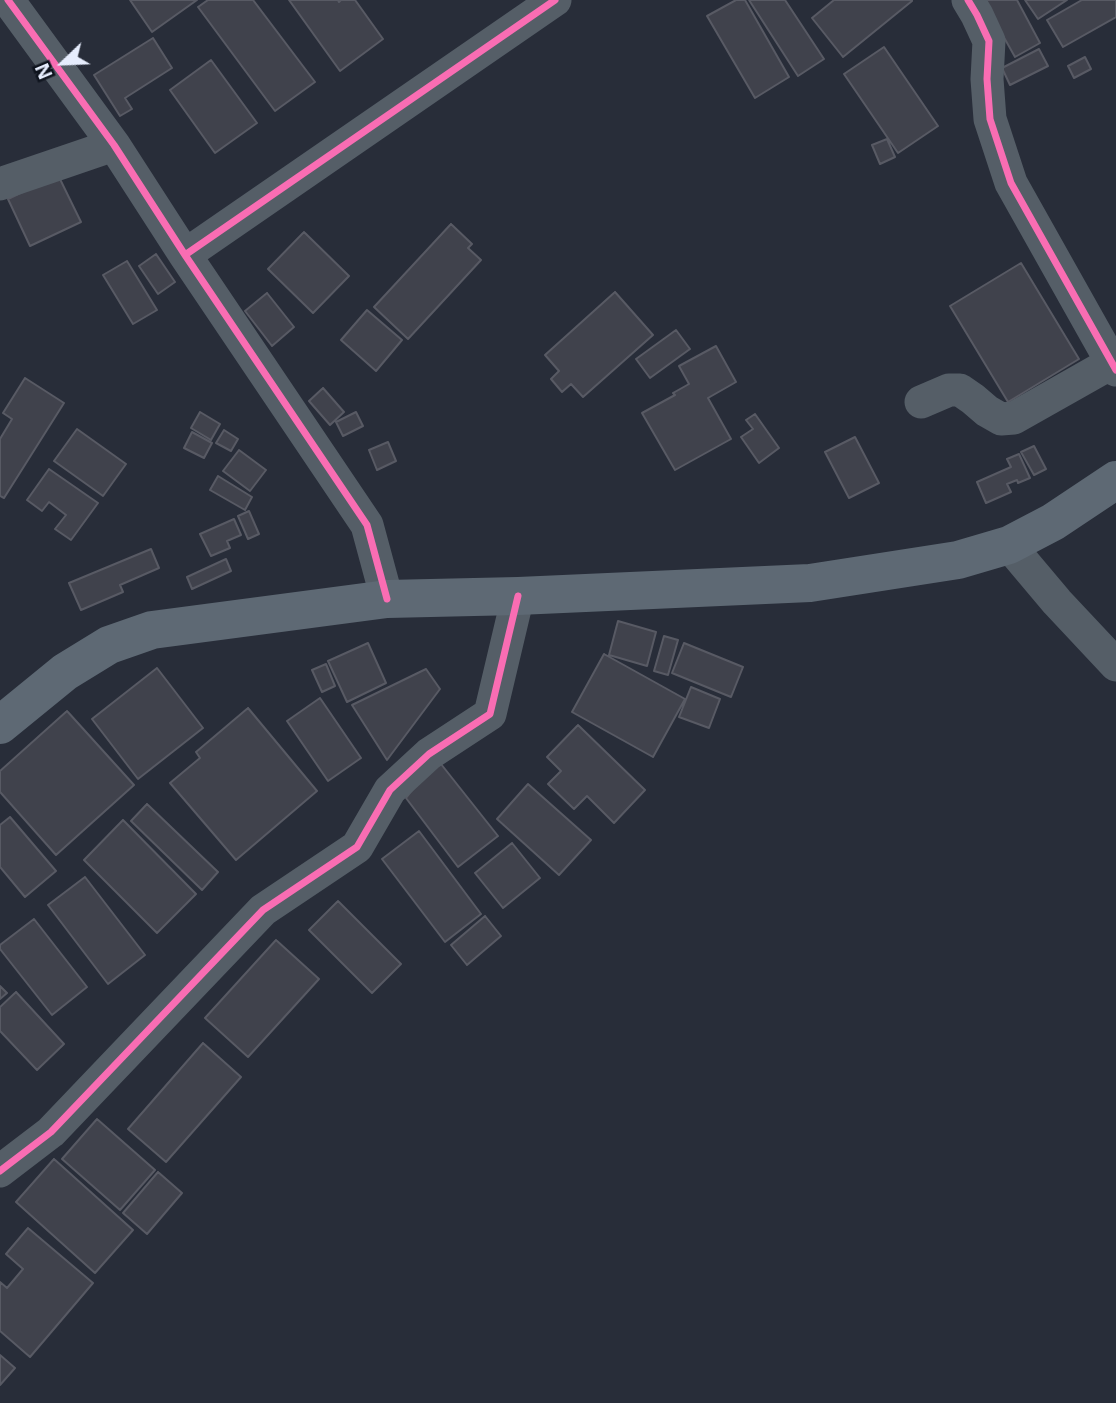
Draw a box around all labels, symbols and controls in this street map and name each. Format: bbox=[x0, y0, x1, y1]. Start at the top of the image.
north arrow bbox=[28, 28, 98, 98]
text: N bbox=[29, 59, 59, 83]

